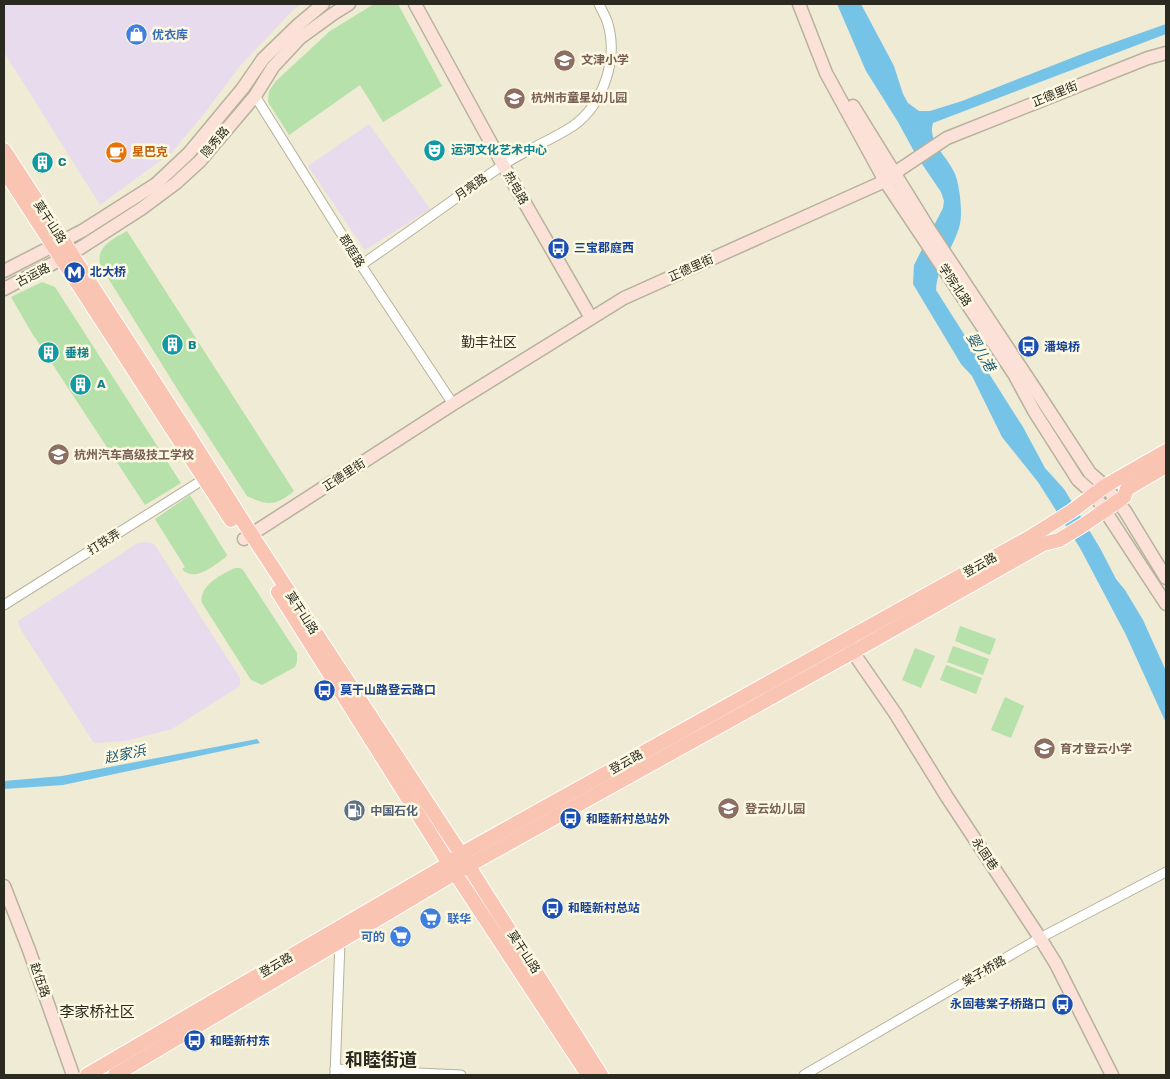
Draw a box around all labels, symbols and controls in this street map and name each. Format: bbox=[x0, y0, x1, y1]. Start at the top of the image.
shop icon: 优衣库 bbox=[124, 23, 148, 47]
place label: 优衣库 bbox=[152, 28, 188, 42]
school or university icon: 文津小学 bbox=[553, 48, 577, 72]
place label: 文津小学 bbox=[581, 53, 629, 67]
street label: 正德里街 bbox=[1030, 79, 1080, 109]
school or university icon: 杭州市童星幼儿园 bbox=[503, 86, 527, 110]
place label: 杭州市童星幼儿园 bbox=[531, 91, 627, 105]
street label: 隐秀路 bbox=[198, 124, 232, 160]
theatre icon: 运河文化艺术中心 bbox=[423, 138, 447, 162]
cafe icon: 星巴克 bbox=[104, 140, 128, 164]
place label: 运河文化艺术中心 bbox=[451, 143, 547, 157]
place label: 星巴克 bbox=[132, 145, 168, 159]
building icon: C bbox=[30, 150, 54, 174]
place label: C bbox=[58, 155, 67, 169]
street label: 热电路 bbox=[501, 169, 531, 207]
street label: 月亮路 bbox=[452, 171, 490, 203]
street label: 莫干山路 bbox=[31, 198, 69, 246]
street label: 郡庭路 bbox=[337, 232, 367, 270]
bus stop icon: 三宝郡庭西 bbox=[546, 236, 570, 260]
place label: 三宝郡庭西 bbox=[574, 241, 634, 255]
street label: 正德里街 bbox=[666, 252, 716, 284]
metro station icon: 北大桥 bbox=[62, 260, 86, 284]
street label: 古运路 bbox=[14, 261, 52, 289]
street label: 学院北路 bbox=[936, 261, 974, 309]
place label: 北大桥 bbox=[90, 265, 126, 279]
water label: 婴儿港 bbox=[963, 330, 999, 376]
building icon: B bbox=[160, 333, 184, 357]
district label: 勤丰社区 bbox=[461, 334, 517, 351]
bus stop icon: 潘埠桥 bbox=[1016, 335, 1040, 359]
place label: B bbox=[188, 338, 196, 352]
place label: 潘埠桥 bbox=[1044, 340, 1080, 354]
building icon: 垂梯 bbox=[37, 341, 61, 365]
place label: 垂梯 bbox=[65, 346, 89, 360]
building icon: A bbox=[69, 372, 93, 396]
place label: A bbox=[97, 377, 106, 391]
school or university icon: 杭州汽车高级技工学校 bbox=[46, 443, 70, 467]
place label: 杭州汽车高级技工学校 bbox=[74, 448, 194, 462]
street label: 正德里街 bbox=[320, 456, 368, 494]
street label: 打铁弄 bbox=[85, 527, 123, 557]
street label: 登云路 bbox=[961, 550, 999, 580]
street label: 莫干山路 bbox=[283, 589, 321, 637]
bus stop icon: 莫干山路登云路口 bbox=[312, 678, 336, 702]
place label: 莫干山路登云路口 bbox=[340, 683, 436, 697]
school or university icon: 育才登云小学 bbox=[1032, 737, 1056, 761]
water label: 赵家浜 bbox=[103, 742, 148, 767]
place label: 育才登云小学 bbox=[1060, 742, 1132, 756]
street label: 登云路 bbox=[607, 747, 645, 777]
school or university icon: 登云幼儿园 bbox=[717, 797, 741, 821]
fuel station icon: 中国石化 bbox=[342, 799, 366, 823]
place label: 登云幼儿园 bbox=[745, 802, 805, 816]
place label: 中国石化 bbox=[370, 804, 418, 818]
bus stop icon: 和睦新村总站外 bbox=[558, 807, 582, 831]
place label: 和睦新村总站外 bbox=[586, 812, 670, 826]
street label: 永固巷 bbox=[969, 835, 1001, 873]
bus stop icon: 和睦新村总站 bbox=[540, 896, 564, 920]
place label: 和睦新村总站 bbox=[568, 901, 640, 915]
supermarket icon: 联华 bbox=[419, 907, 443, 931]
place label: 联华 bbox=[447, 912, 471, 926]
supermarket icon: 可的 bbox=[389, 925, 413, 949]
street label: 莫干山路 bbox=[505, 928, 543, 976]
place label: 可的 bbox=[361, 930, 385, 944]
street label: 登云路 bbox=[257, 950, 295, 980]
street label: 棠子桥路 bbox=[960, 953, 1008, 989]
street label: 赵伍路 bbox=[28, 961, 52, 999]
bus stop icon: 永固巷棠子桥路口 bbox=[1050, 992, 1074, 1016]
place label: 永固巷棠子桥路口 bbox=[950, 997, 1046, 1011]
district label: 李家桥社区 bbox=[59, 1003, 135, 1021]
bus stop icon: 和睦新村东 bbox=[182, 1029, 206, 1053]
place label: 和睦新村东 bbox=[210, 1034, 270, 1048]
district label: 和睦街道 bbox=[345, 1049, 417, 1071]

